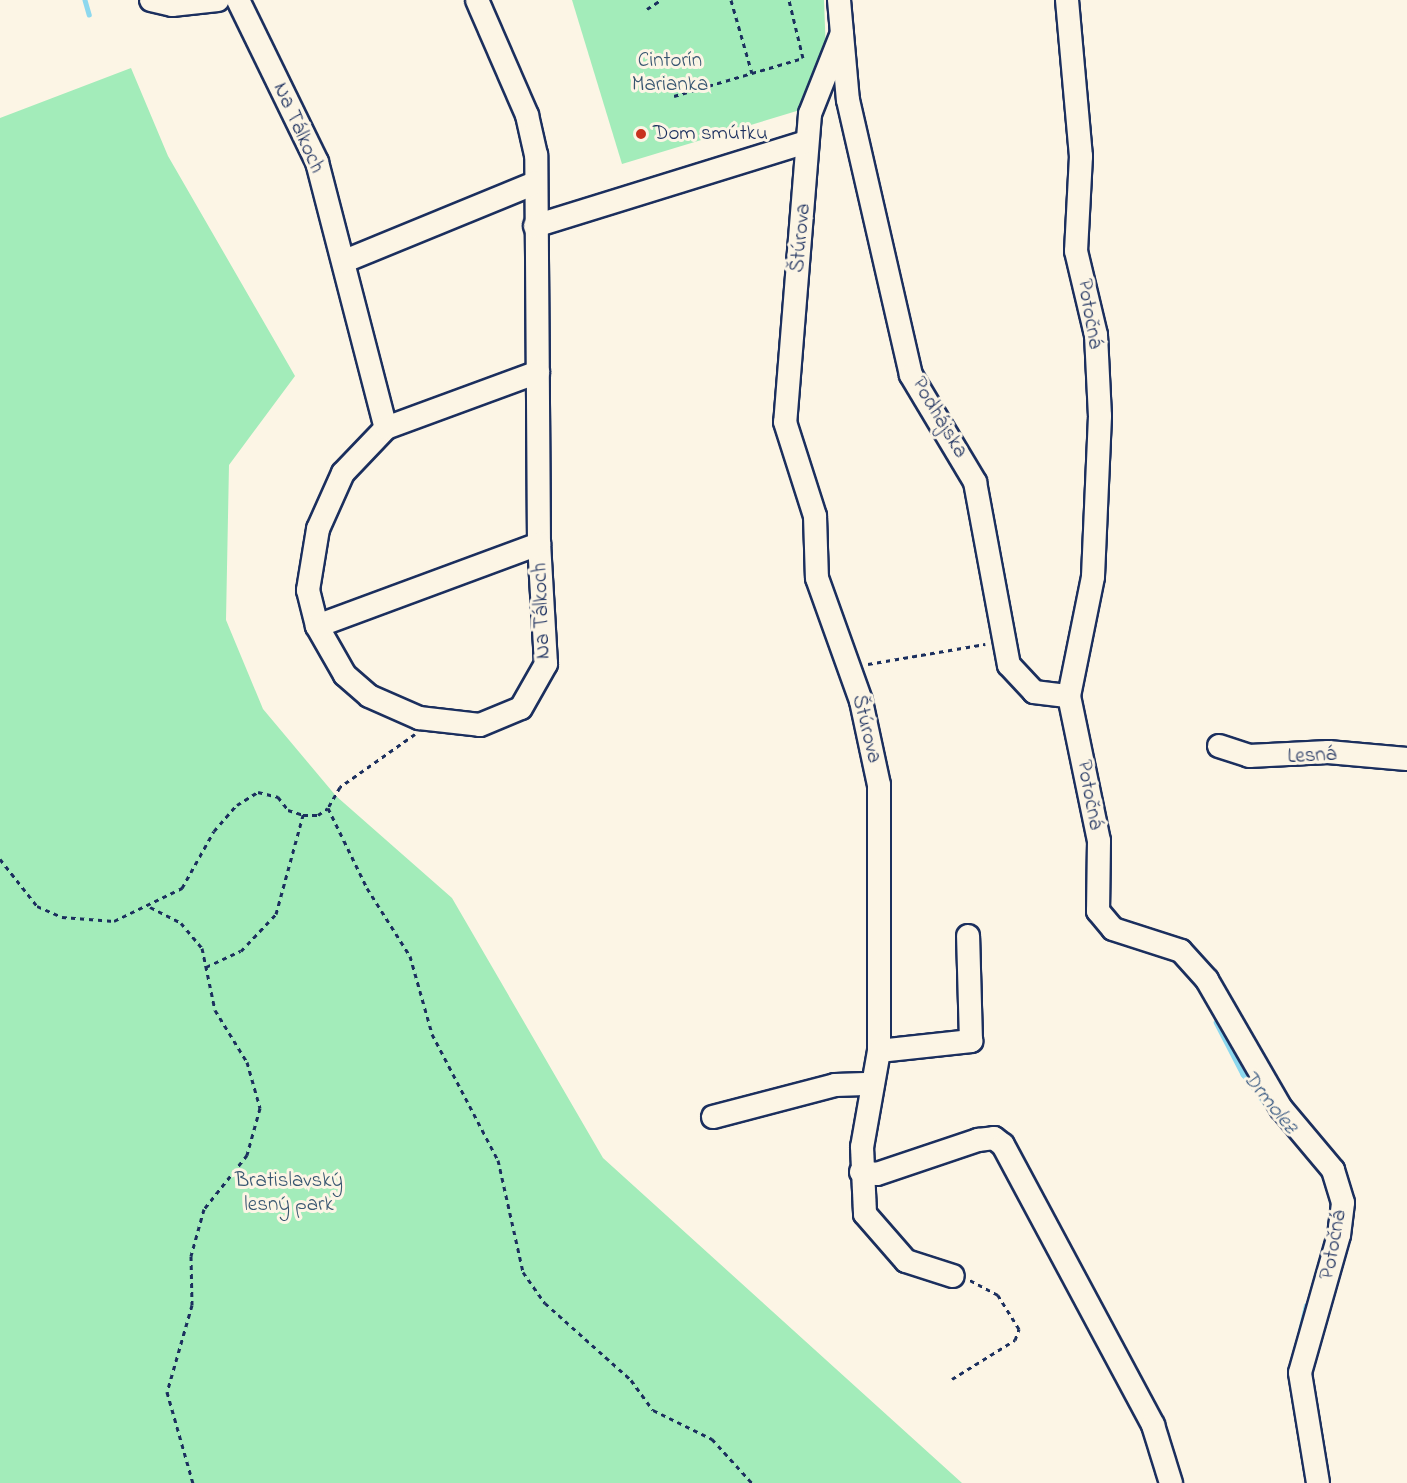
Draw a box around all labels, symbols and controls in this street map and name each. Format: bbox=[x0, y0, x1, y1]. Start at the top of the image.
park label: Cintorín Marianka bbox=[632, 48, 708, 98]
street label: Na Tálkoch bbox=[267, 79, 329, 177]
place label: Dom smútku bbox=[653, 121, 768, 147]
marker: Dom smútku bbox=[634, 127, 648, 141]
street label: Štúrova bbox=[785, 202, 817, 274]
street label: Potočná bbox=[1071, 277, 1107, 351]
street label: Podhájska bbox=[905, 373, 973, 463]
street label: Na Tálkoch bbox=[528, 562, 556, 660]
street label: Štúrova bbox=[845, 692, 887, 766]
street label: Lesná bbox=[1287, 742, 1337, 770]
street label: Potočná bbox=[1070, 758, 1108, 832]
water label: Drmolez bbox=[1236, 1066, 1302, 1140]
park label: Bratislavský lesný park bbox=[235, 1168, 343, 1218]
street label: Potočná bbox=[1316, 1208, 1352, 1282]

